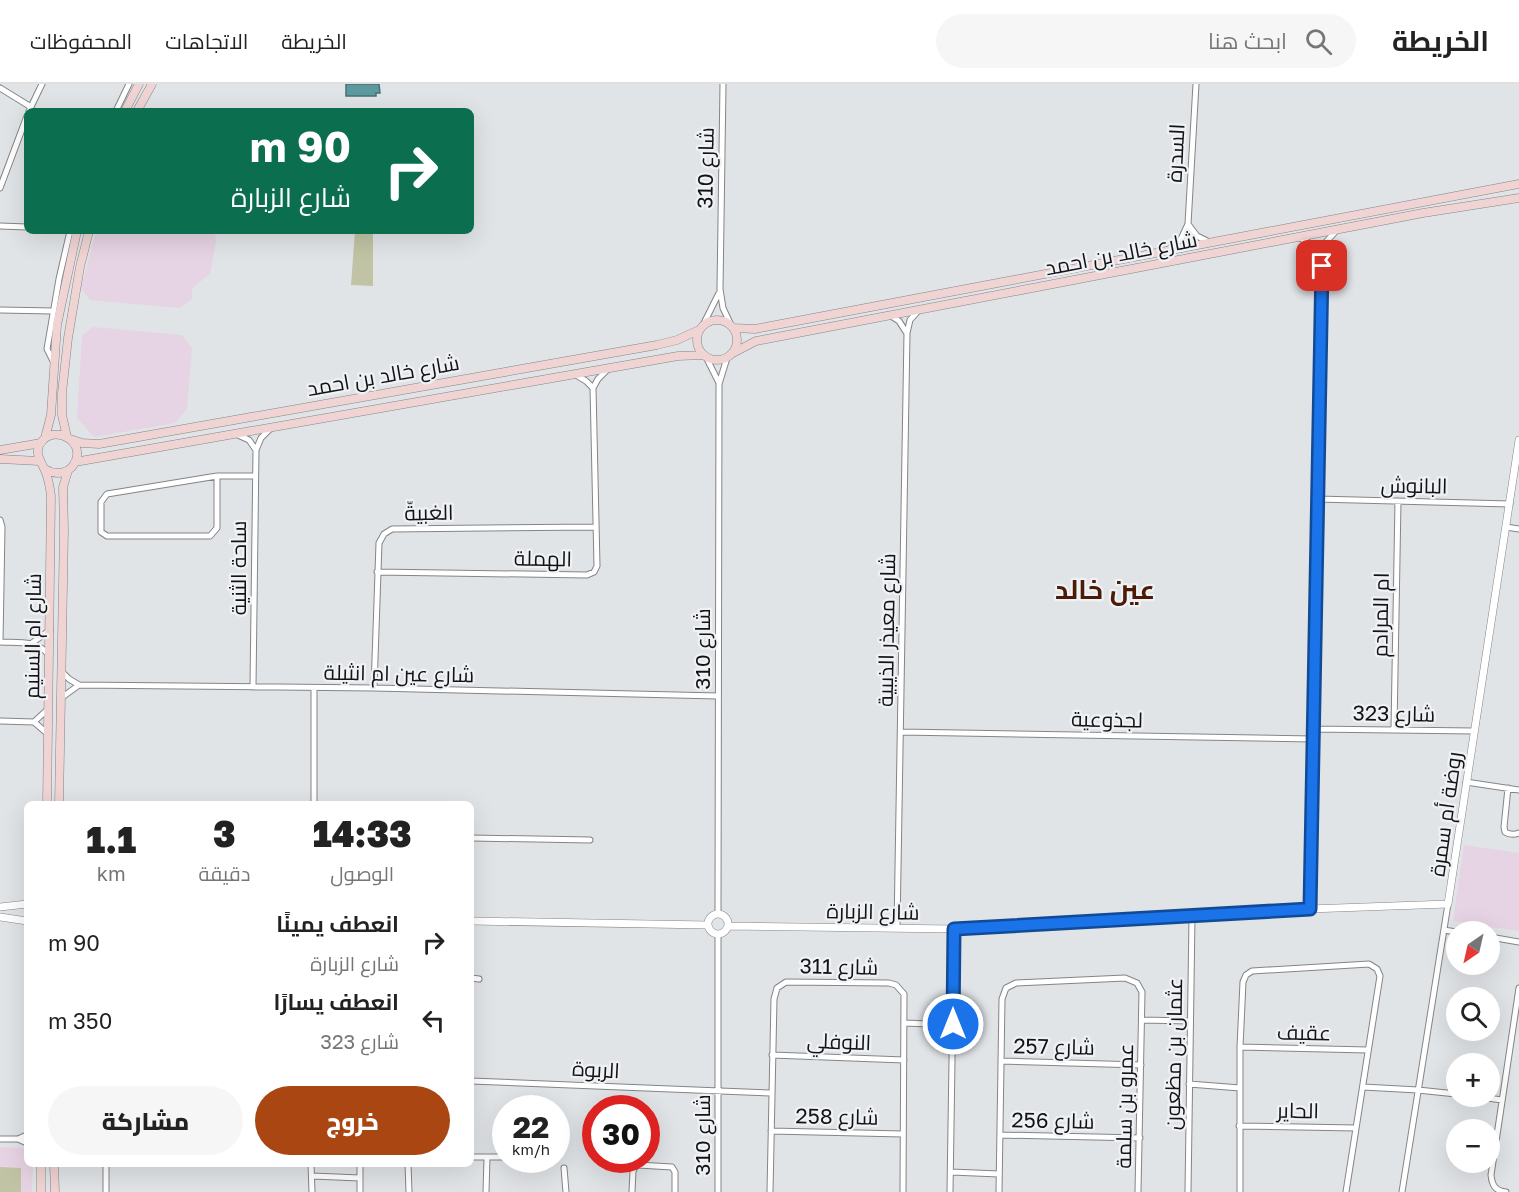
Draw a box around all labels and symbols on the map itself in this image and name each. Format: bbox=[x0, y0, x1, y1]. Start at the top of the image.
street label: السدرة bbox=[1160, 123, 1190, 183]
street label: شارع 310 bbox=[691, 127, 721, 209]
street label: شارع خالد بن احمد bbox=[1043, 226, 1200, 282]
pin bbox=[1296, 240, 1347, 291]
street label: شارع خالد بن احمد bbox=[305, 349, 462, 403]
street label: البانوش bbox=[1380, 471, 1448, 500]
street label: الغبيةّ bbox=[404, 499, 454, 525]
street label: ساحة الثنية bbox=[225, 521, 251, 615]
street label: الهملة bbox=[514, 544, 572, 573]
street label: شارع معيذر الذيبية bbox=[872, 553, 902, 707]
street label: ام المرادم bbox=[1366, 572, 1396, 658]
street label: شارع ام السنيم bbox=[18, 573, 48, 699]
district label: عين خالد bbox=[1055, 573, 1155, 606]
street label: شارع 310 bbox=[689, 608, 717, 690]
street label: شارع عين ام انثيلة bbox=[323, 659, 475, 689]
street label: شارع 323 bbox=[1352, 699, 1436, 729]
street label: لجذوعية bbox=[1071, 705, 1143, 733]
street label: روضة أم سمرة bbox=[1423, 750, 1469, 878]
street label: شارع الزبارة bbox=[826, 897, 920, 927]
north arrow bbox=[1446, 921, 1500, 975]
street label: شارع 311 bbox=[799, 952, 879, 982]
street label: عثمان بن مظعون bbox=[1159, 978, 1188, 1130]
position arrow bbox=[921, 992, 985, 1056]
street label: عقيف bbox=[1277, 1019, 1331, 1045]
street label: النوفلي bbox=[806, 1027, 872, 1059]
street label: شارع 257 bbox=[1013, 1032, 1095, 1062]
street label: عمرو بن سلمة bbox=[1110, 1043, 1139, 1169]
street label: الربوة bbox=[571, 1055, 621, 1083]
street label: شارع 310 bbox=[689, 1094, 717, 1176]
speed limit sign: 30 bbox=[582, 1095, 660, 1173]
street label: الحاير bbox=[1276, 1097, 1319, 1123]
street label: شارع 258 bbox=[795, 1102, 879, 1132]
street label: شارع 256 bbox=[1011, 1106, 1095, 1136]

